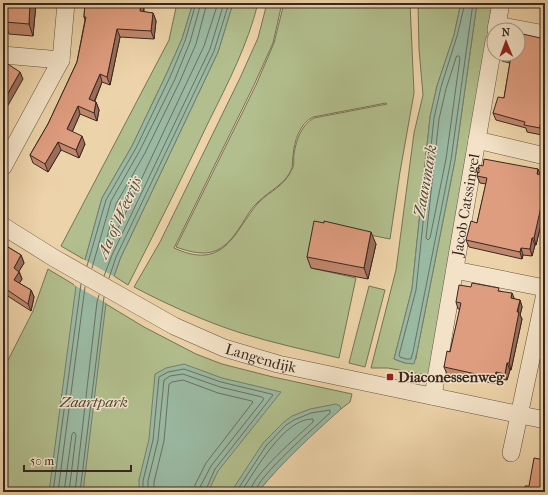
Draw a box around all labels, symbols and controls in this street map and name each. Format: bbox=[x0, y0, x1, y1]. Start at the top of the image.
north arrow bbox=[486, 22, 526, 62]
text: N bbox=[502, 26, 511, 39]
water label: Zaanmark bbox=[409, 143, 441, 220]
street label: Jacob Catssingel bbox=[448, 152, 484, 258]
water label: Aa of Weerijs bbox=[92, 172, 146, 263]
street label: Langendijk bbox=[223, 340, 298, 377]
place label: Diaconessenweg bbox=[398, 368, 505, 386]
marker: Diaconessenweg bbox=[385, 372, 395, 382]
park label: Zaartpark bbox=[59, 393, 128, 411]
scale bar bbox=[24, 447, 131, 473]
text: 50 m bbox=[30, 454, 54, 468]

